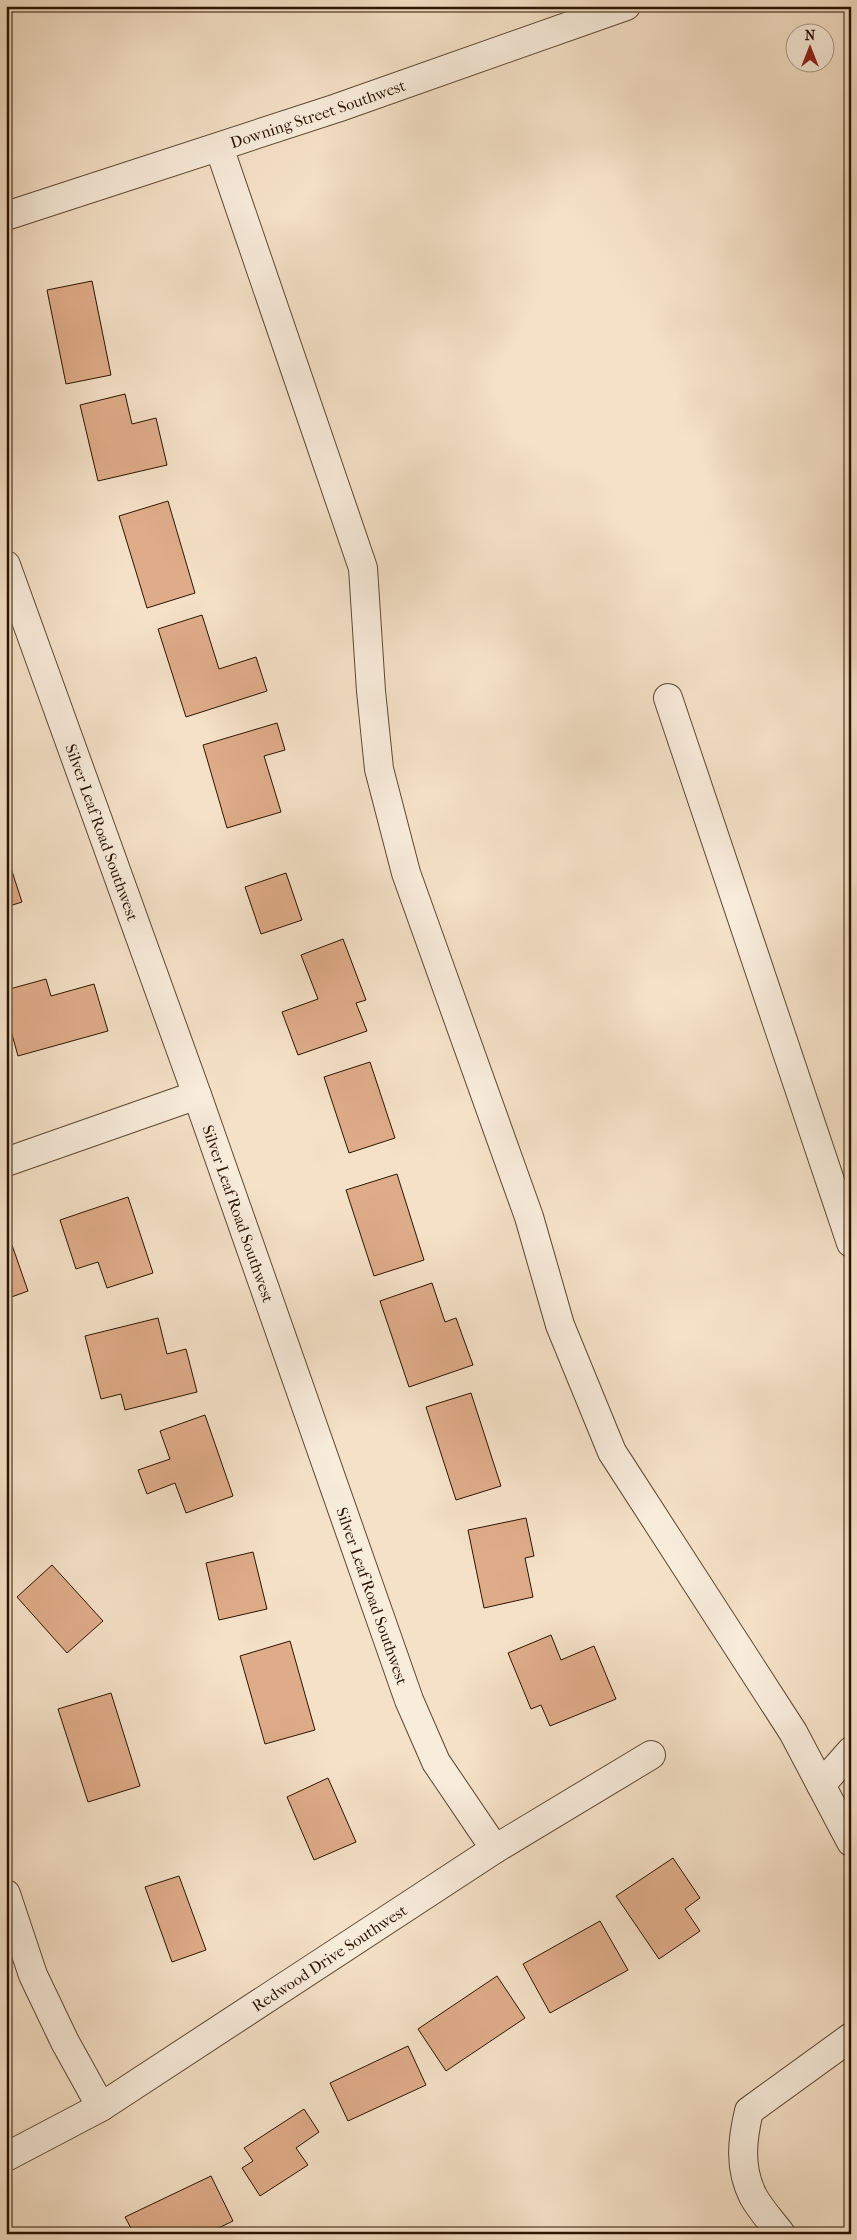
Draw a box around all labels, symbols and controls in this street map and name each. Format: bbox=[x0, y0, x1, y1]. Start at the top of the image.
north arrow bbox=[784, 22, 834, 72]
text: N bbox=[805, 27, 816, 44]
street label: Downing Street Southwest bbox=[228, 76, 408, 152]
street label: Silver Leaf Road Southwest bbox=[61, 741, 142, 924]
street label: Silver Leaf Road Southwest bbox=[198, 1123, 278, 1305]
street label: Silver Leaf Road Southwest bbox=[332, 1505, 412, 1687]
street label: Redwood Drive Southwest bbox=[248, 1900, 411, 2016]

